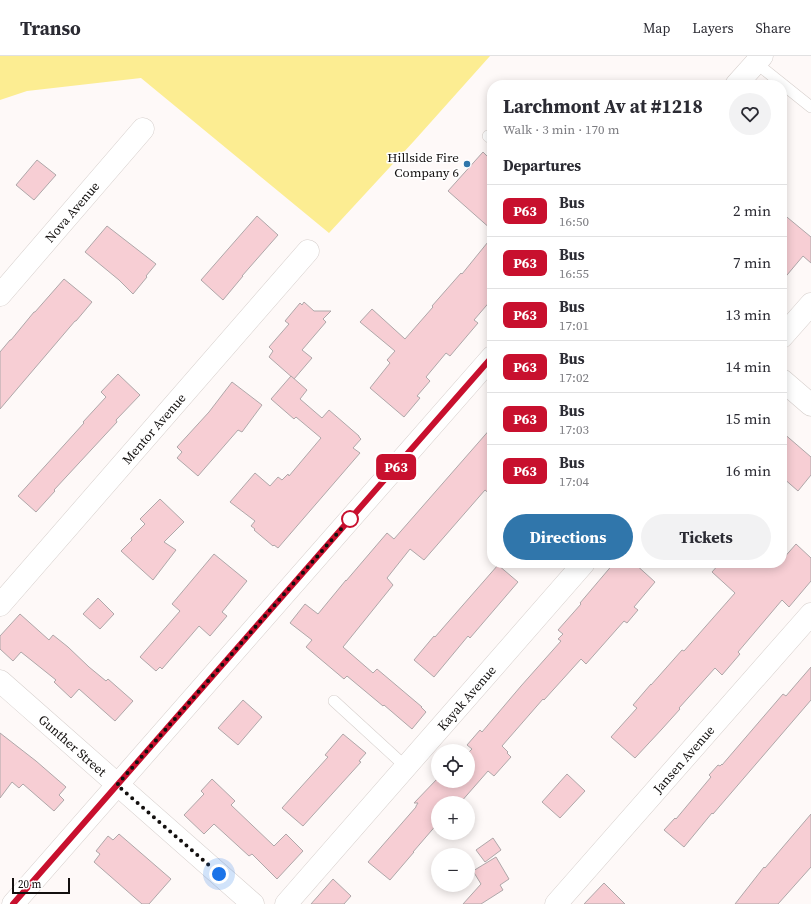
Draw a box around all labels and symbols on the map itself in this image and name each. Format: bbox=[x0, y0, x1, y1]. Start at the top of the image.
place label: Hillside Fire Company 6 bbox=[387, 149, 459, 181]
marker: Hillside Fire Company 6 bbox=[462, 159, 472, 169]
street label: Nova Avenue bbox=[41, 178, 103, 246]
street label: Mentor Avenue bbox=[118, 390, 190, 468]
line badge: P63 bbox=[373, 454, 419, 480]
unlabelled marker bbox=[341, 510, 359, 528]
street label: Kayak Avenue bbox=[434, 662, 500, 734]
street label: Gunther Street bbox=[35, 711, 111, 781]
street label: Jansen Avenue bbox=[649, 722, 718, 798]
your location bbox=[209, 864, 229, 884]
scale bar bbox=[12, 876, 70, 895]

